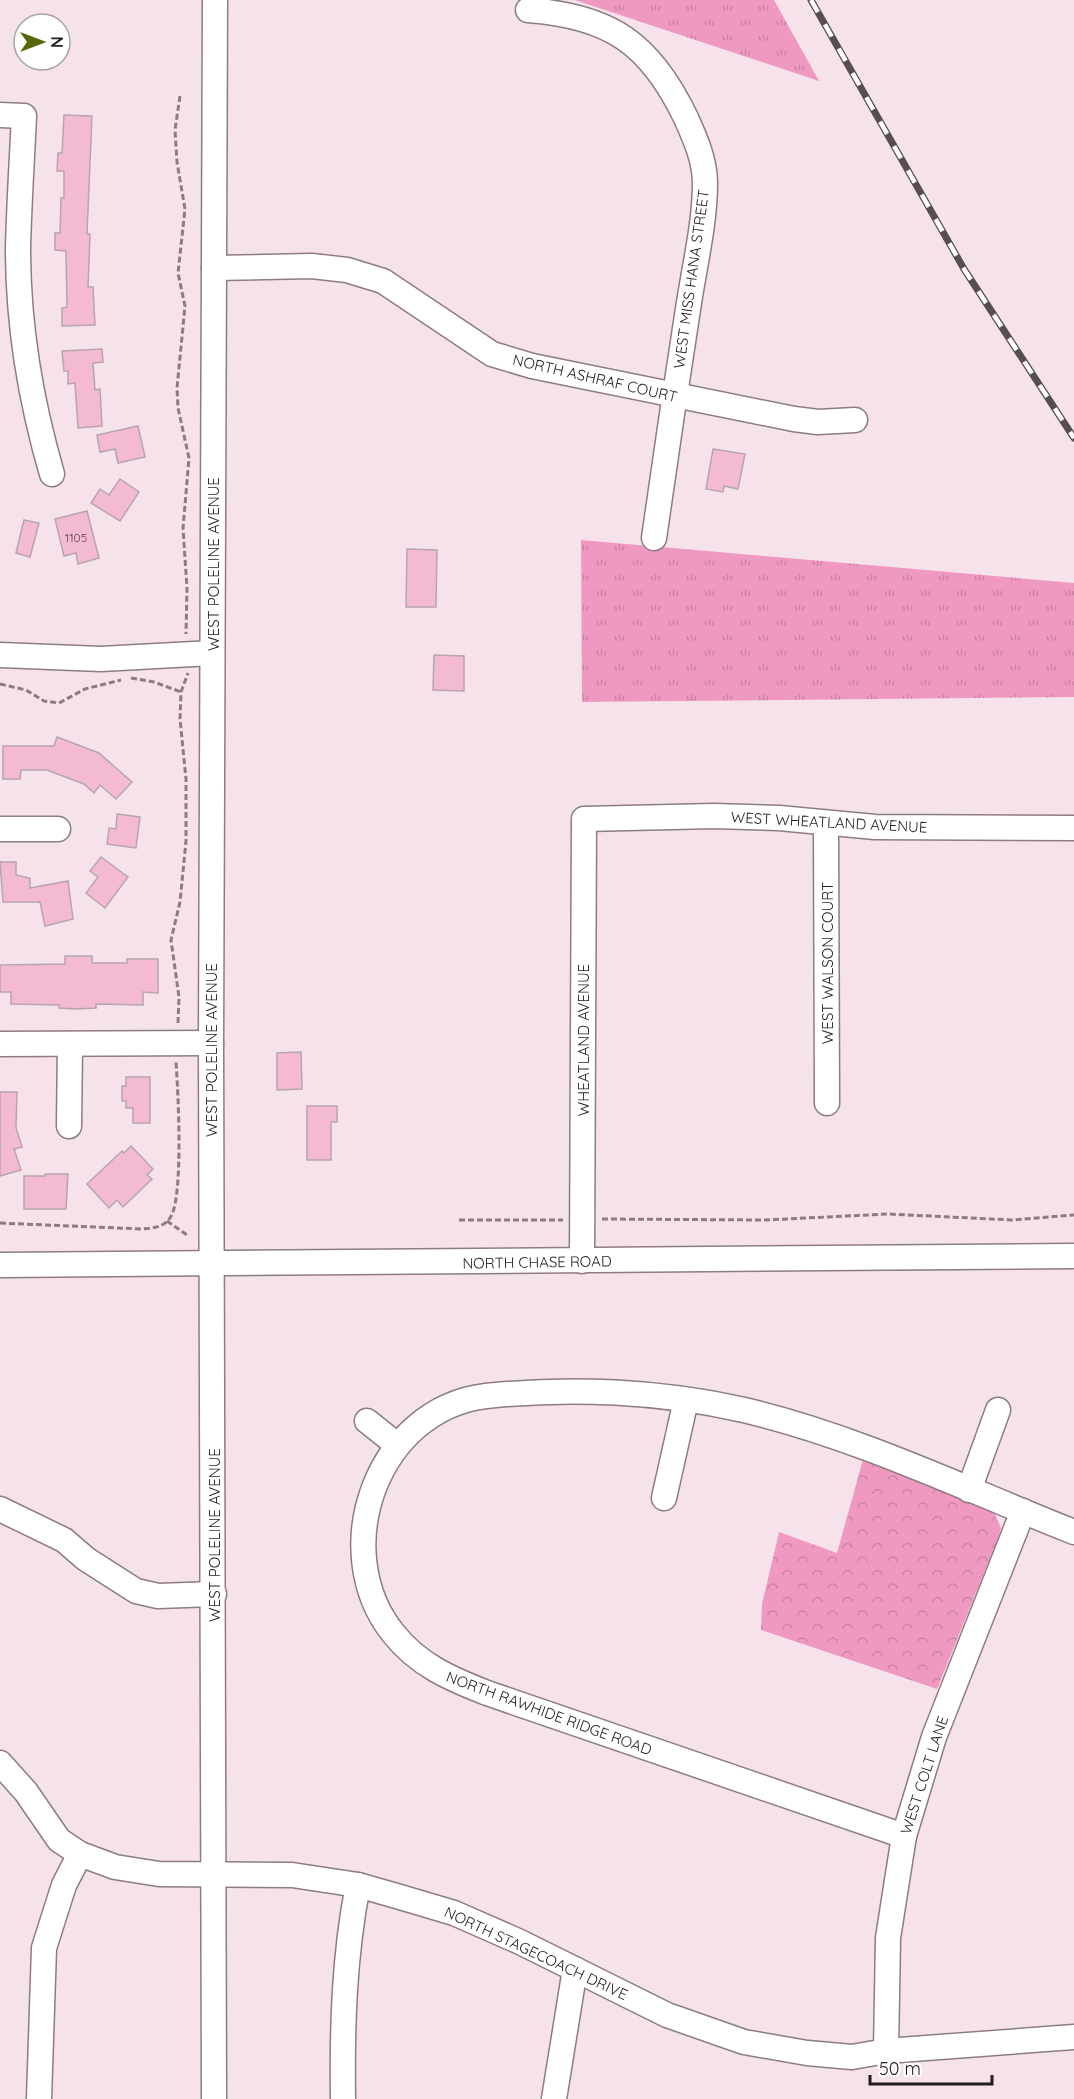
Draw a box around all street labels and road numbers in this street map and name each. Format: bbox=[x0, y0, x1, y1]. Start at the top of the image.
street label: WEST MISS HANA STREET bbox=[669, 188, 713, 370]
street label: NORTH ASHRAF COURT bbox=[511, 350, 679, 406]
street label: WEST POLELINE AVENUE bbox=[204, 477, 223, 651]
street label: WEST WHEATLAND AVENUE bbox=[730, 807, 928, 837]
street label: WEST WALSON COURT bbox=[818, 882, 837, 1044]
street label: WEST POLELINE AVENUE bbox=[202, 963, 221, 1137]
street label: WHEATLAND AVENUE bbox=[574, 964, 593, 1116]
street label: NORTH CHASE ROAD bbox=[462, 1251, 612, 1273]
street label: WEST POLELINE AVENUE bbox=[205, 1448, 224, 1622]
street label: NORTH RAWHIDE RIDGE ROAD bbox=[444, 1667, 655, 1759]
street label: WEST COLT LANE bbox=[896, 1713, 952, 1837]
street label: NORTH STAGECOACH DRIVE bbox=[441, 1902, 631, 2004]

